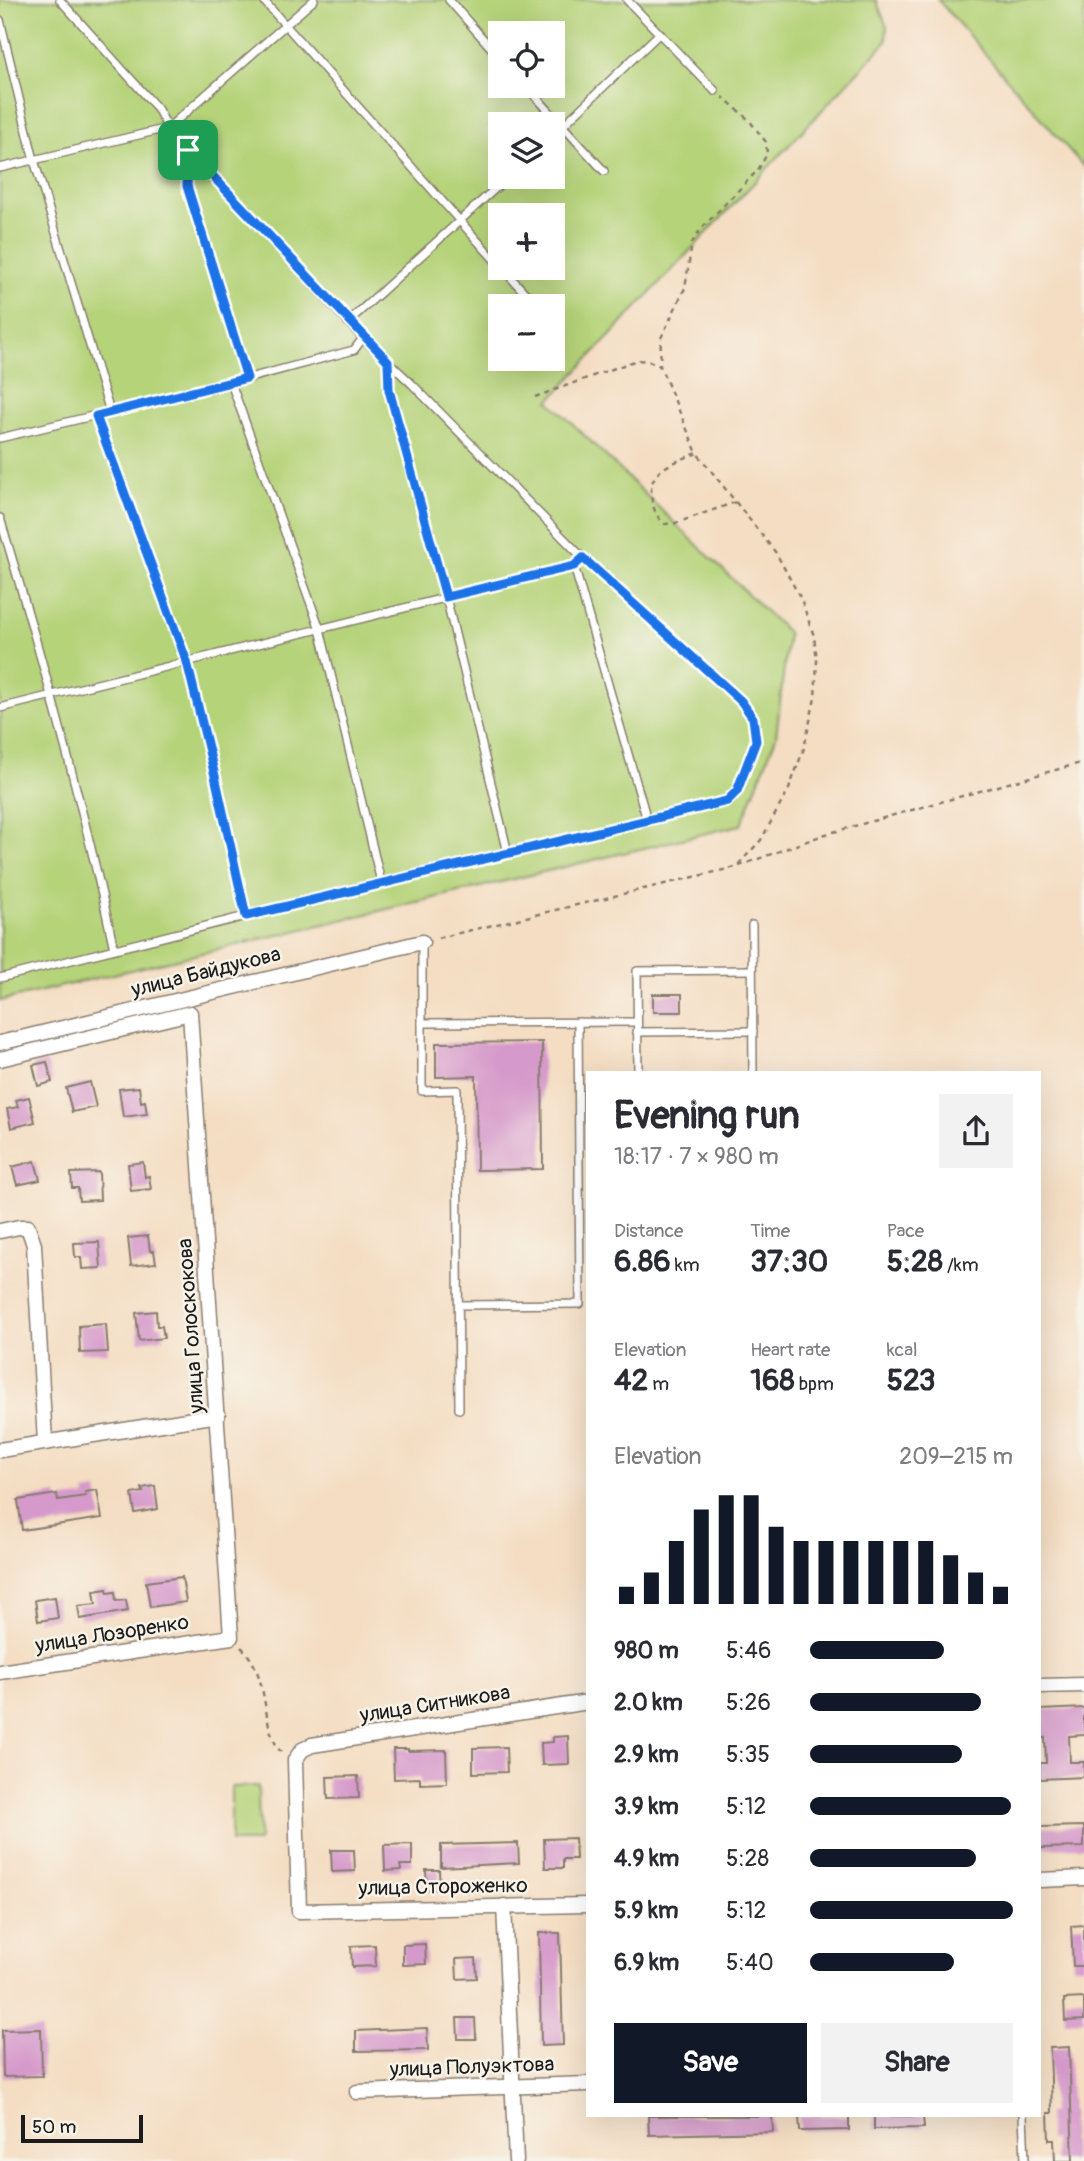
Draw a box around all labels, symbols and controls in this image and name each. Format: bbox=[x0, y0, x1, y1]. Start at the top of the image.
map controls bbox=[488, 21, 565, 371]
button: locate bbox=[488, 21, 565, 98]
button: layers bbox=[488, 112, 565, 189]
pin bbox=[158, 120, 218, 180]
icon: arrive bbox=[169, 131, 207, 169]
button: + bbox=[488, 203, 565, 280]
button: − bbox=[488, 294, 565, 371]
street label: улица Байдукова bbox=[127, 940, 284, 1004]
text: Evening run bbox=[614, 1092, 800, 1140]
button: share bbox=[939, 1094, 1013, 1168]
text: 18:17 · 7 × 980 m bbox=[614, 1142, 779, 1171]
text: Distance bbox=[614, 1219, 683, 1243]
text: Time bbox=[750, 1219, 790, 1243]
text: Pace bbox=[887, 1219, 924, 1243]
street label: улица Голоскокова bbox=[171, 1238, 211, 1415]
text: 6.86 bbox=[614, 1243, 671, 1280]
text: 37:30 bbox=[750, 1243, 828, 1280]
text: 5:28 bbox=[887, 1243, 943, 1280]
text: km bbox=[671, 1253, 700, 1277]
text: /km bbox=[943, 1253, 979, 1277]
text: Elevation bbox=[614, 1338, 686, 1362]
text: Heart rate bbox=[750, 1338, 830, 1362]
text: kcal bbox=[887, 1338, 918, 1362]
text: 42 bbox=[614, 1362, 648, 1399]
text: 168 bbox=[750, 1362, 795, 1399]
text: 523 bbox=[887, 1362, 936, 1399]
text: m bbox=[648, 1372, 669, 1396]
text: bpm bbox=[795, 1372, 834, 1396]
text: Elevation bbox=[614, 1442, 702, 1471]
text: 209–215 m bbox=[899, 1442, 1013, 1471]
street label: улица Лозоренко bbox=[32, 1609, 191, 1660]
text: 980 m bbox=[614, 1636, 679, 1665]
text: 5:46 bbox=[726, 1636, 771, 1665]
street label: улица Ситникова bbox=[357, 1679, 512, 1729]
text: 2.0 km bbox=[614, 1688, 683, 1717]
text: 5:26 bbox=[726, 1688, 771, 1717]
text: 2.9 km bbox=[614, 1740, 679, 1769]
text: 5:35 bbox=[726, 1740, 770, 1769]
text: 3.9 km bbox=[614, 1792, 679, 1821]
text: 5:12 bbox=[726, 1792, 766, 1821]
text: 4.9 km bbox=[614, 1844, 679, 1873]
text: 5:28 bbox=[726, 1844, 769, 1873]
street label: улица Стороженко bbox=[357, 1872, 528, 1902]
text: 5.9 km bbox=[614, 1896, 678, 1925]
text: 5:12 bbox=[726, 1896, 766, 1925]
text: 6.9 km bbox=[614, 1948, 679, 1977]
text: 5:40 bbox=[726, 1948, 774, 1977]
button: Save bbox=[614, 2023, 807, 2103]
button: Share bbox=[821, 2023, 1013, 2103]
street label: улица Полуэктова bbox=[388, 2051, 555, 2083]
scale bar bbox=[21, 2112, 144, 2144]
text: 50 m bbox=[32, 2115, 76, 2139]

